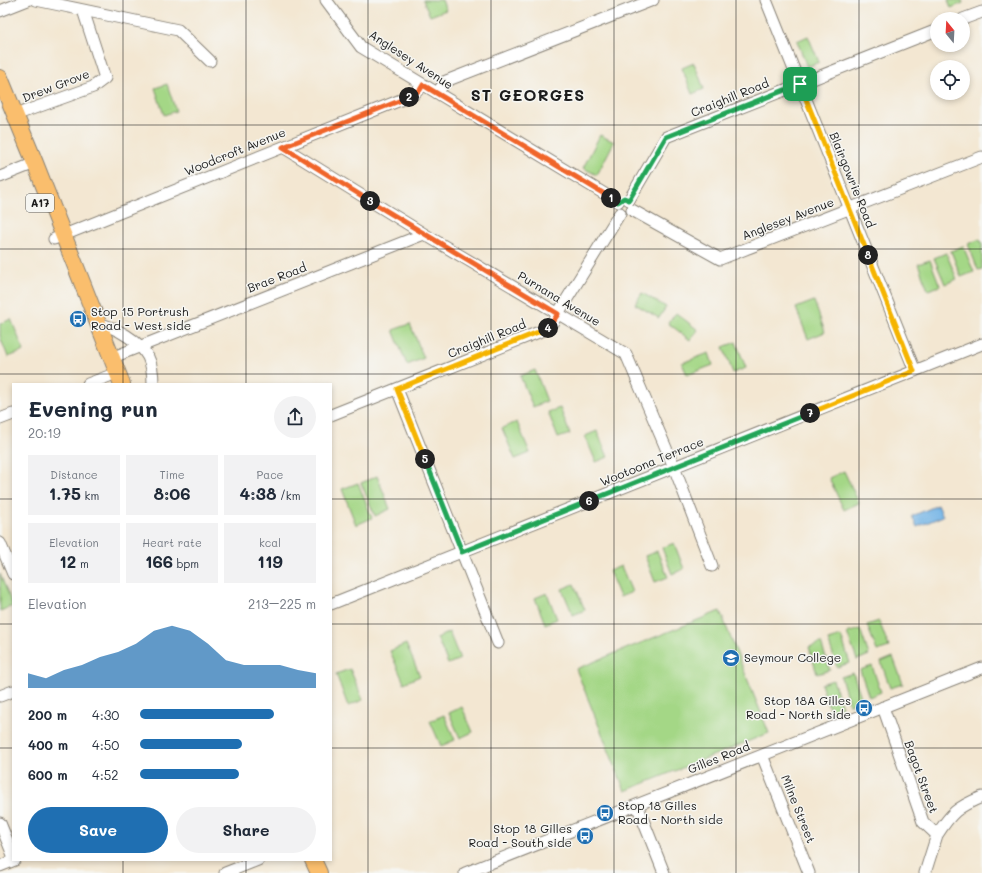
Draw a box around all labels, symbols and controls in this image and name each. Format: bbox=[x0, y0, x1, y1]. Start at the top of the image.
north arrow bbox=[930, 12, 970, 52]
map controls bbox=[930, 12, 970, 100]
street label: Anglesey Avenue bbox=[366, 26, 457, 92]
button: locate bbox=[930, 60, 970, 100]
street label: Drew Grove bbox=[20, 65, 91, 105]
pin bbox=[783, 67, 817, 101]
icon: arrive bbox=[789, 73, 811, 95]
street label: Craighill Road bbox=[688, 74, 771, 120]
district label: ST GEORGES bbox=[471, 84, 585, 105]
pin: 2 bbox=[399, 87, 419, 107]
text: 2 bbox=[406, 89, 412, 104]
street label: Woodcroft Avenue bbox=[182, 123, 288, 179]
street label: Blairgowrie Road bbox=[826, 129, 880, 230]
pin: 1 bbox=[601, 188, 621, 208]
text: 1 bbox=[609, 190, 613, 205]
pin: 3 bbox=[360, 191, 380, 211]
text: 3 bbox=[367, 193, 373, 208]
street label: Anglesey Avenue bbox=[739, 193, 836, 243]
road number: A17 bbox=[26, 194, 54, 212]
pin: 8 bbox=[858, 245, 878, 265]
text: 8 bbox=[865, 247, 871, 262]
street label: Brae Road bbox=[245, 258, 309, 296]
street label: Purnana Avenue bbox=[515, 267, 604, 329]
place label: Stop 15 Portrush Road - West side bbox=[91, 303, 191, 333]
bus stop icon: Stop 15 Portrush Road - West side bbox=[68, 309, 88, 329]
street label: Craighill Road bbox=[445, 315, 528, 361]
pin: 4 bbox=[538, 318, 558, 338]
text: 4 bbox=[545, 320, 551, 335]
text: Evening run bbox=[28, 394, 158, 423]
button: share bbox=[274, 396, 316, 438]
pin: 7 bbox=[800, 403, 820, 423]
text: 7 bbox=[807, 405, 813, 420]
text: 20:19 bbox=[28, 424, 61, 441]
street label: Wootoona Terrace bbox=[597, 433, 706, 489]
pin: 5 bbox=[415, 449, 435, 469]
text: 5 bbox=[422, 451, 428, 466]
text: Distance bbox=[50, 467, 98, 482]
text: Time bbox=[159, 467, 185, 482]
text: Pace bbox=[257, 467, 283, 482]
text: 1.75 bbox=[49, 482, 81, 504]
text: 8:06 bbox=[153, 482, 191, 504]
text: 4:38 bbox=[240, 482, 277, 504]
text: km bbox=[81, 488, 99, 503]
text: /km bbox=[277, 488, 300, 503]
pin: 6 bbox=[579, 491, 599, 511]
text: 6 bbox=[586, 493, 592, 508]
text: Elevation bbox=[49, 535, 99, 550]
text: Heart rate bbox=[142, 535, 202, 550]
text: kcal bbox=[259, 535, 281, 550]
text: 12 bbox=[59, 550, 76, 572]
text: 166 bbox=[145, 550, 173, 572]
text: 119 bbox=[257, 550, 283, 572]
text: m bbox=[76, 556, 89, 571]
text: bpm bbox=[173, 556, 199, 571]
text: Elevation bbox=[28, 595, 86, 612]
text: 213–225 m bbox=[248, 595, 316, 612]
school or university icon: Seymour College bbox=[721, 648, 741, 668]
place label: Seymour College bbox=[744, 649, 841, 665]
place label: Stop 18A Gilles Road - North side bbox=[746, 692, 851, 722]
bus stop icon: Stop 18A Gilles Road - North side bbox=[854, 698, 874, 718]
text: 200 m bbox=[28, 706, 67, 723]
text: 4:30 bbox=[92, 706, 119, 723]
text: 400 m bbox=[28, 736, 68, 753]
text: 4:50 bbox=[92, 736, 119, 753]
street label: Gilles Road bbox=[685, 737, 752, 777]
street label: Bagot Street bbox=[901, 738, 943, 815]
text: 600 m bbox=[28, 766, 68, 783]
text: 4:52 bbox=[92, 766, 118, 783]
street label: Milne Street bbox=[778, 772, 820, 845]
place label: Stop 18 Gilles Road - North side bbox=[618, 797, 723, 827]
bus stop icon: Stop 18 Gilles Road - North side bbox=[595, 803, 615, 823]
button: Save bbox=[28, 807, 168, 853]
button: Share bbox=[176, 807, 316, 853]
place label: Stop 18 Gilles Road - South side bbox=[468, 820, 572, 850]
bus stop icon: Stop 18 Gilles Road - South side bbox=[575, 826, 595, 846]

